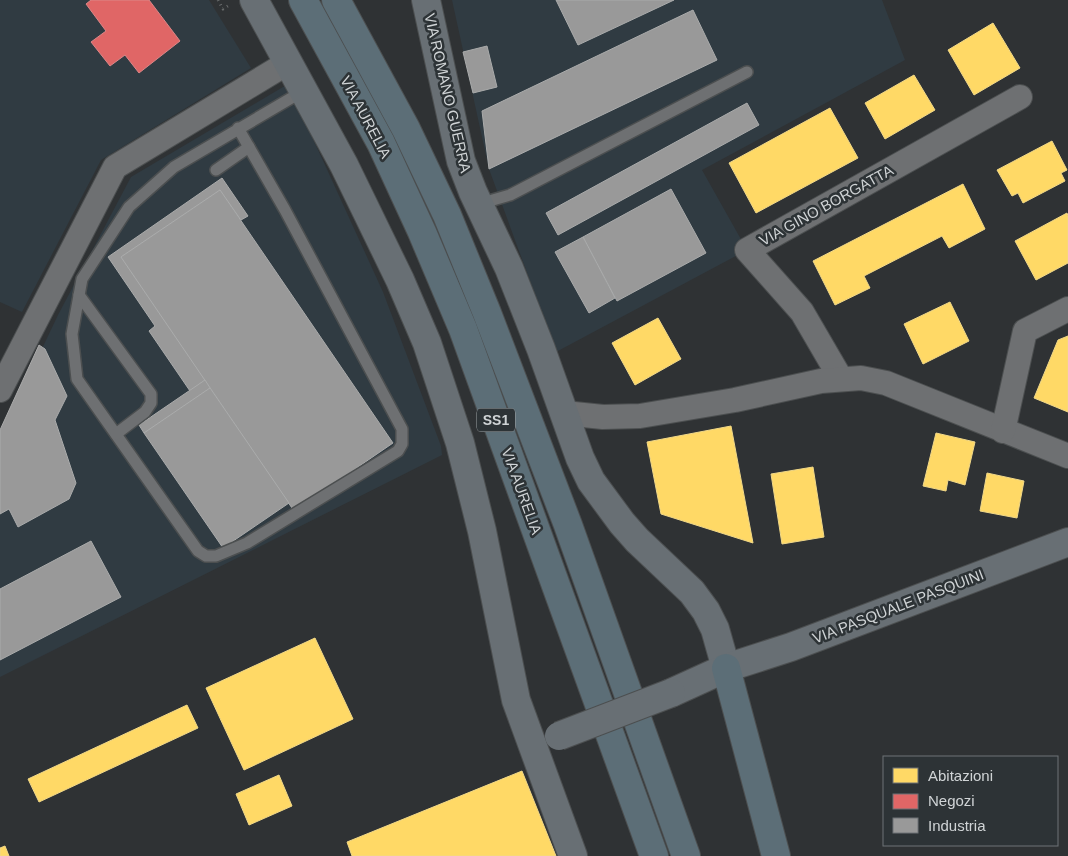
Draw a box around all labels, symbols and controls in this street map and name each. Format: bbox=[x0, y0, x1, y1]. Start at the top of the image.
street label: VIA ROMANO GUERRA bbox=[421, 12, 475, 174]
street label: VIA AURELIA bbox=[337, 73, 395, 161]
street label: VIA GINO BORGATTA bbox=[756, 161, 896, 249]
road number: SS1 bbox=[477, 408, 515, 432]
street label: VIA AURELIA bbox=[498, 445, 546, 537]
street label: VIA PASQUALE PASQUINI bbox=[810, 565, 986, 647]
legend bbox=[883, 756, 1058, 846]
text: Abitazioni bbox=[928, 767, 993, 784]
text: Negozi bbox=[928, 792, 975, 809]
text: Industria bbox=[928, 817, 986, 834]

